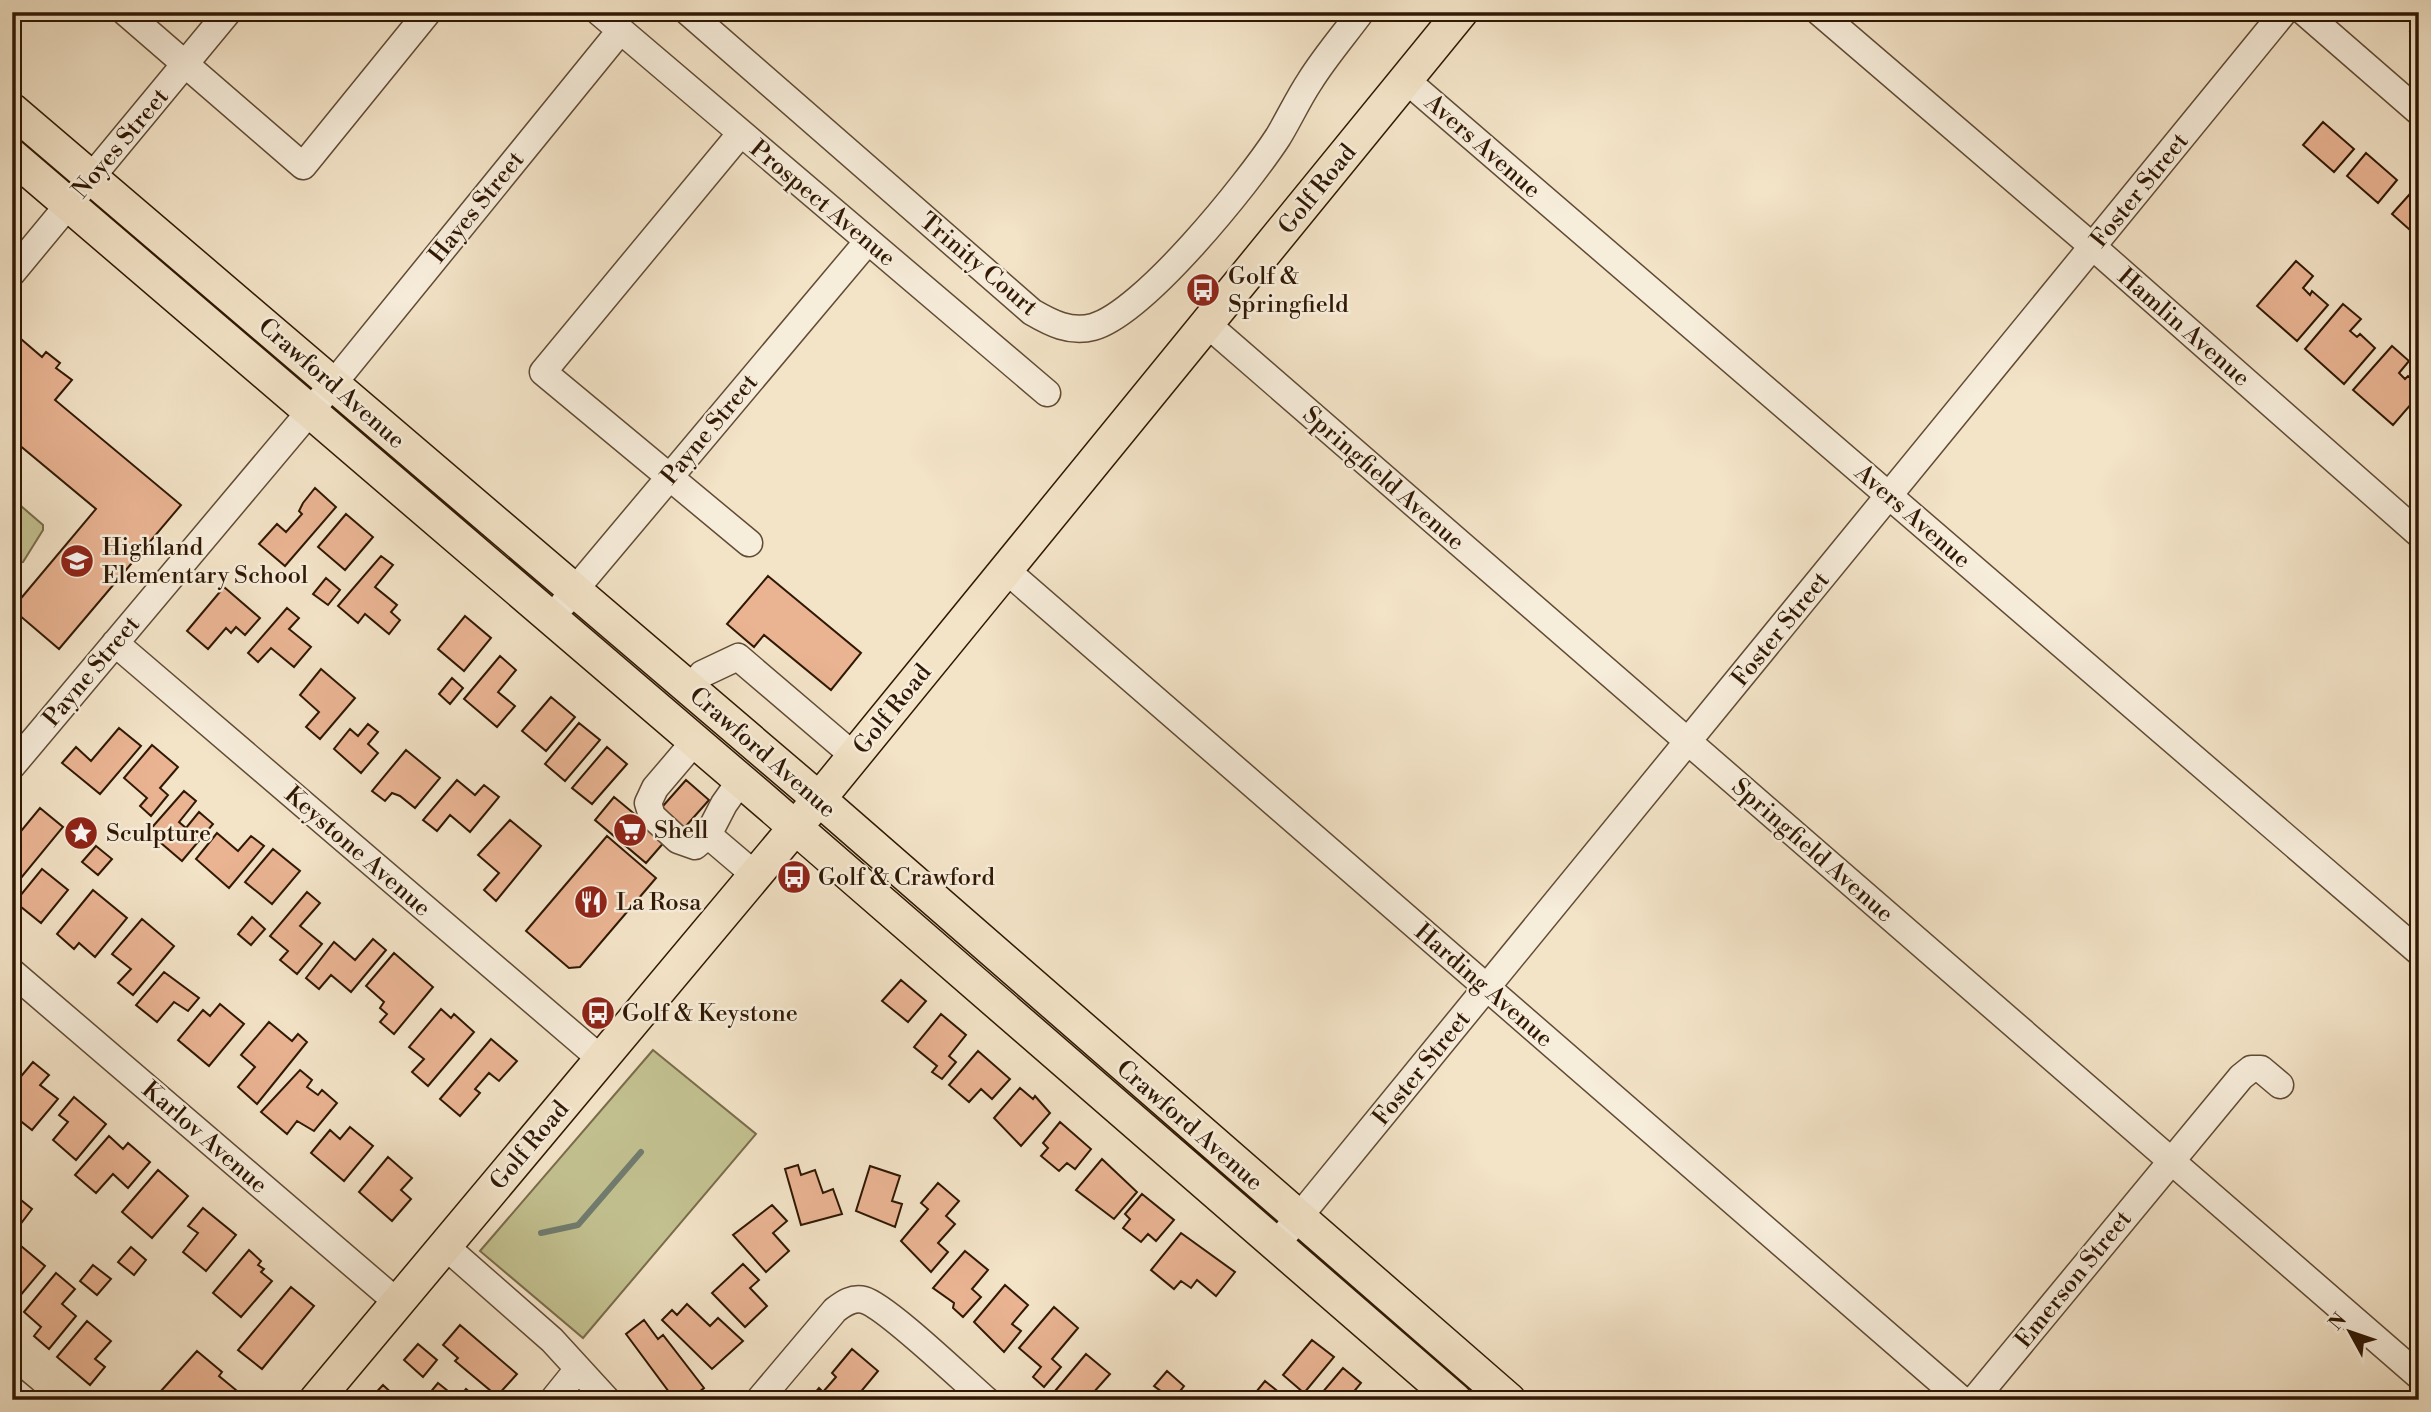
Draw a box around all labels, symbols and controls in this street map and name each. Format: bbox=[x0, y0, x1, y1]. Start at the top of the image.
street label: Noyes Street bbox=[66, 82, 176, 205]
street label: Avers Avenue bbox=[1417, 88, 1547, 205]
street label: Foster Street bbox=[2084, 127, 2196, 254]
street label: Prospect Avenue bbox=[743, 134, 901, 273]
street label: Golf Road bbox=[1272, 138, 1364, 241]
street label: Hayes Street bbox=[423, 145, 531, 270]
street label: Trinity Court bbox=[913, 207, 1044, 323]
place label: Golf & Springfield bbox=[1228, 262, 1349, 320]
street label: Hamlin Avenue bbox=[2111, 262, 2256, 393]
bus stop icon: Golf & Springfield bbox=[1184, 271, 1222, 309]
street label: Crawford Avenue bbox=[252, 312, 411, 456]
street label: Payne Street bbox=[655, 368, 765, 491]
street label: Springfield Avenue bbox=[1296, 400, 1470, 557]
street label: Avers Avenue bbox=[1847, 458, 1977, 575]
place label: Highland Elementary School bbox=[102, 533, 308, 591]
school or university icon: Highland Elementary School bbox=[58, 542, 96, 580]
street label: Foster Street bbox=[1725, 566, 1837, 693]
street label: Payne Street bbox=[37, 610, 147, 733]
street label: Golf Road bbox=[847, 658, 939, 761]
street label: Crawford Avenue bbox=[683, 681, 842, 825]
street label: Springfield Avenue bbox=[1725, 772, 1899, 929]
street label: Keystone Avenue bbox=[278, 780, 437, 923]
supermarket icon: Shell bbox=[611, 811, 649, 849]
place icon: Sculpture bbox=[62, 814, 100, 852]
place label: Shell bbox=[654, 816, 708, 846]
place label: Sculpture bbox=[106, 819, 211, 849]
bus stop icon: Golf & Crawford bbox=[775, 858, 813, 896]
place label: Golf & Crawford bbox=[818, 863, 995, 893]
restaurant icon: La Rosa bbox=[572, 883, 610, 921]
place label: La Rosa bbox=[616, 888, 702, 918]
street label: Harding Avenue bbox=[1408, 917, 1559, 1054]
bus stop icon: Golf & Keystone bbox=[579, 994, 617, 1032]
place label: Golf & Keystone bbox=[622, 999, 798, 1029]
street label: Foster Street bbox=[1366, 1005, 1478, 1132]
street label: Crawford Avenue bbox=[1110, 1054, 1269, 1198]
street label: Karlov Avenue bbox=[135, 1075, 273, 1200]
street label: Golf Road bbox=[484, 1095, 576, 1196]
street label: Emerson Street bbox=[2009, 1204, 2139, 1355]
north arrow bbox=[2316, 1296, 2386, 1366]
text: N bbox=[2324, 1308, 2352, 1335]

